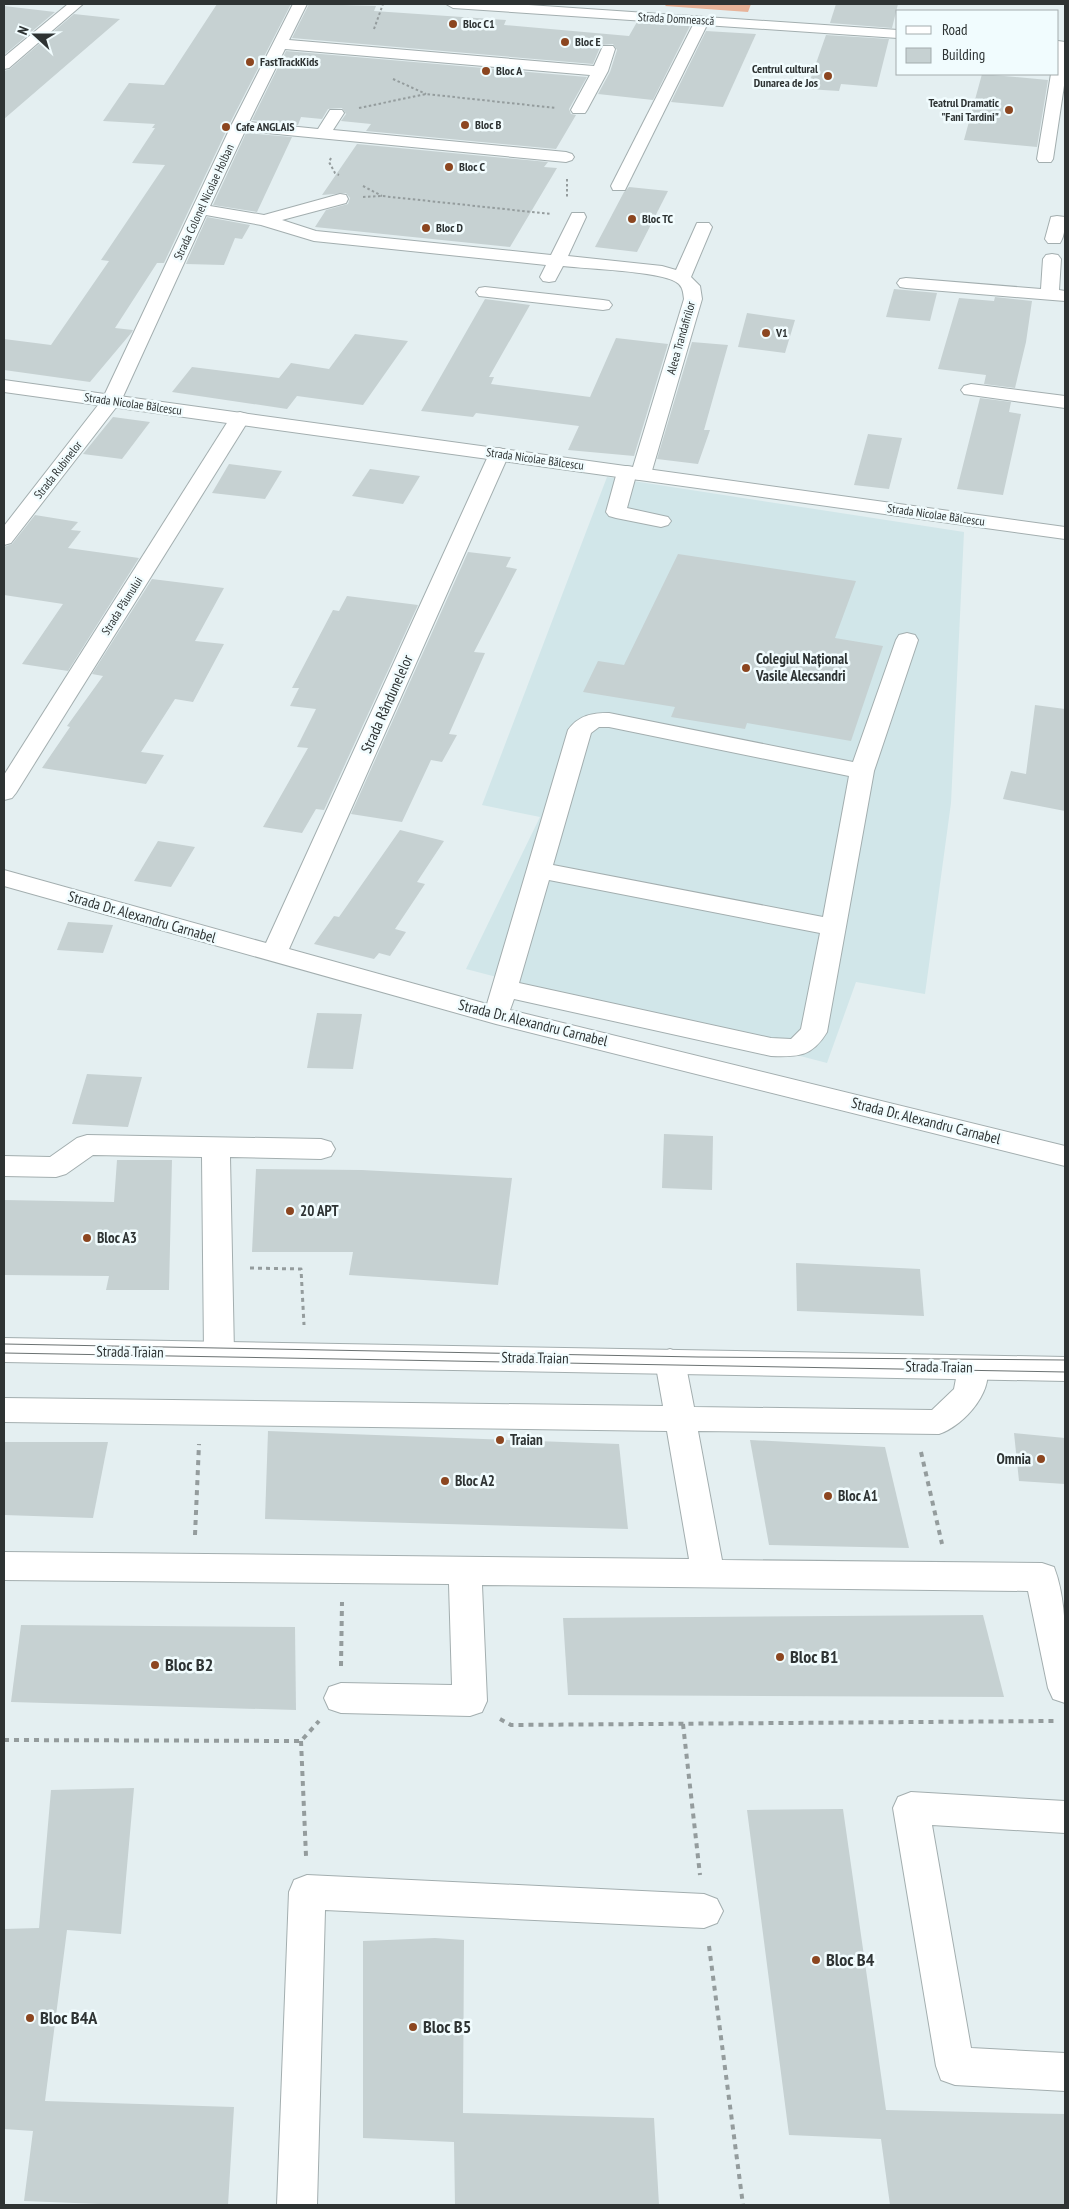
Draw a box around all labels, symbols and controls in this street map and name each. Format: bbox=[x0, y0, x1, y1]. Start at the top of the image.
street label: Strada Domnească bbox=[637, 9, 715, 28]
north arrow bbox=[10, 10, 60, 60]
legend bbox=[896, 10, 1059, 75]
place label: Bloc C1 bbox=[463, 16, 495, 31]
marker: Bloc C1 bbox=[447, 18, 459, 30]
text: Road bbox=[942, 20, 968, 39]
text: N bbox=[13, 24, 33, 37]
place label: Bloc E bbox=[575, 34, 601, 49]
marker: Bloc E bbox=[559, 36, 571, 48]
text: Building bbox=[942, 45, 985, 64]
place label: FastTrackKids bbox=[260, 54, 318, 69]
marker: FastTrackKids bbox=[244, 56, 256, 68]
place label: Centrul cultural Dunarea de Jos bbox=[752, 61, 818, 90]
place label: Bloc A bbox=[496, 63, 523, 78]
marker: Bloc A bbox=[480, 65, 492, 77]
marker: Centrul cultural Dunarea de Jos bbox=[822, 70, 834, 82]
place label: Teatrul Dramatic "Fani Tardini" bbox=[929, 95, 1000, 124]
marker: Teatrul Dramatic "Fani Tardini" bbox=[1003, 104, 1015, 116]
place label: Bloc B bbox=[475, 117, 502, 132]
place label: Cafe ANGLAIS bbox=[236, 119, 295, 134]
marker: Bloc B bbox=[459, 119, 471, 131]
marker: Cafe ANGLAIS bbox=[220, 121, 232, 133]
street label: Strada Colonel Nicolae Holban bbox=[170, 141, 237, 262]
place label: Bloc C bbox=[459, 159, 485, 174]
marker: Bloc C bbox=[443, 161, 455, 173]
place label: Bloc TC bbox=[642, 211, 674, 226]
marker: Bloc TC bbox=[626, 213, 638, 225]
place label: Bloc D bbox=[436, 220, 464, 235]
marker: Bloc D bbox=[420, 222, 432, 234]
street label: Aleea Trandafirilor bbox=[663, 299, 698, 376]
place label: V1 bbox=[775, 325, 788, 340]
marker: V1 bbox=[760, 327, 772, 339]
street label: Strada Nicolae Bălcescu bbox=[83, 389, 183, 418]
street label: Strada Rubinelor bbox=[30, 437, 85, 502]
street label: Strada Nicolae Bălcescu bbox=[485, 444, 585, 473]
street label: Strada Nicolae Bălcescu bbox=[886, 500, 986, 529]
street label: Strada Păunului bbox=[98, 574, 145, 638]
place label: Colegiul Național Vasile Alecsandri bbox=[755, 649, 848, 685]
street label: Strada Rândunelelor bbox=[356, 651, 417, 756]
marker: Colegiul Național Vasile Alecsandri bbox=[740, 662, 752, 674]
street label: Strada Dr. Alexandru Carnabel bbox=[66, 886, 219, 947]
street label: Strada Dr. Alexandru Carnabel bbox=[457, 995, 610, 1050]
street label: Strada Dr. Alexandru Carnabel bbox=[850, 1093, 1003, 1148]
place label: 20 APT bbox=[300, 1201, 339, 1220]
marker: 20 APT bbox=[284, 1205, 296, 1217]
place label: Bloc A3 bbox=[97, 1228, 137, 1247]
marker: Bloc A3 bbox=[81, 1232, 93, 1244]
street label: Strada Traian bbox=[96, 1341, 164, 1362]
street label: Strada Traian bbox=[501, 1347, 569, 1368]
street label: Strada Traian bbox=[905, 1356, 973, 1377]
place label: Traian bbox=[510, 1430, 543, 1449]
marker: Traian bbox=[494, 1434, 506, 1446]
place label: Omnia bbox=[996, 1449, 1031, 1468]
marker: Omnia bbox=[1035, 1453, 1047, 1465]
place label: Bloc A2 bbox=[455, 1471, 495, 1490]
marker: Bloc A2 bbox=[439, 1475, 451, 1487]
place label: Bloc A1 bbox=[838, 1486, 878, 1505]
marker: Bloc A1 bbox=[822, 1490, 834, 1502]
place label: Bloc B1 bbox=[790, 1645, 838, 1668]
marker: Bloc B1 bbox=[774, 1651, 786, 1663]
place label: Bloc B2 bbox=[165, 1653, 213, 1676]
marker: Bloc B2 bbox=[149, 1659, 161, 1671]
place label: Bloc B4 bbox=[826, 1948, 875, 1971]
marker: Bloc B4 bbox=[810, 1954, 822, 1966]
place label: Bloc B4A bbox=[40, 2006, 98, 2029]
marker: Bloc B4A bbox=[24, 2012, 36, 2024]
place label: Bloc B5 bbox=[423, 2015, 471, 2038]
marker: Bloc B5 bbox=[407, 2021, 419, 2033]

